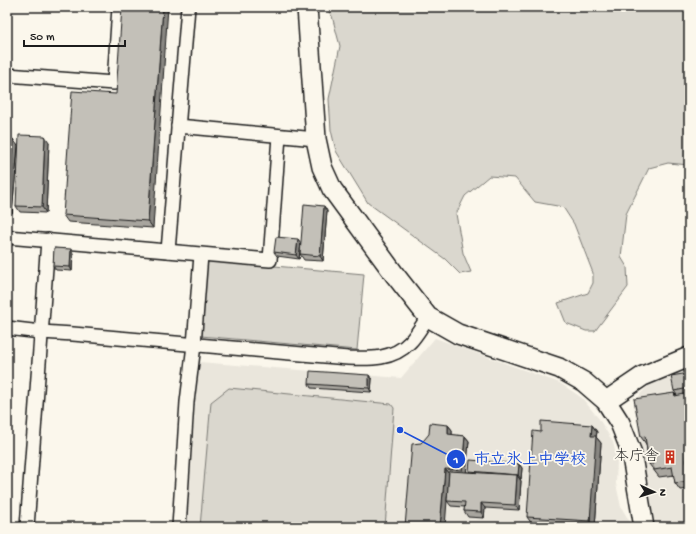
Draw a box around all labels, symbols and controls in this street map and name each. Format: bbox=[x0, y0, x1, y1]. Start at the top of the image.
scale bar bbox=[24, 22, 125, 48]
text: 50 m bbox=[30, 31, 55, 45]
callout: 市立氷上中学校 bbox=[446, 445, 594, 473]
place label: 本庁舎 bbox=[614, 447, 659, 466]
building icon: 本庁舎 bbox=[662, 449, 678, 465]
text: 市立氷上中学校 bbox=[474, 450, 586, 471]
text: 1 bbox=[453, 454, 459, 468]
north arrow bbox=[634, 472, 674, 512]
text: N bbox=[656, 489, 668, 497]

